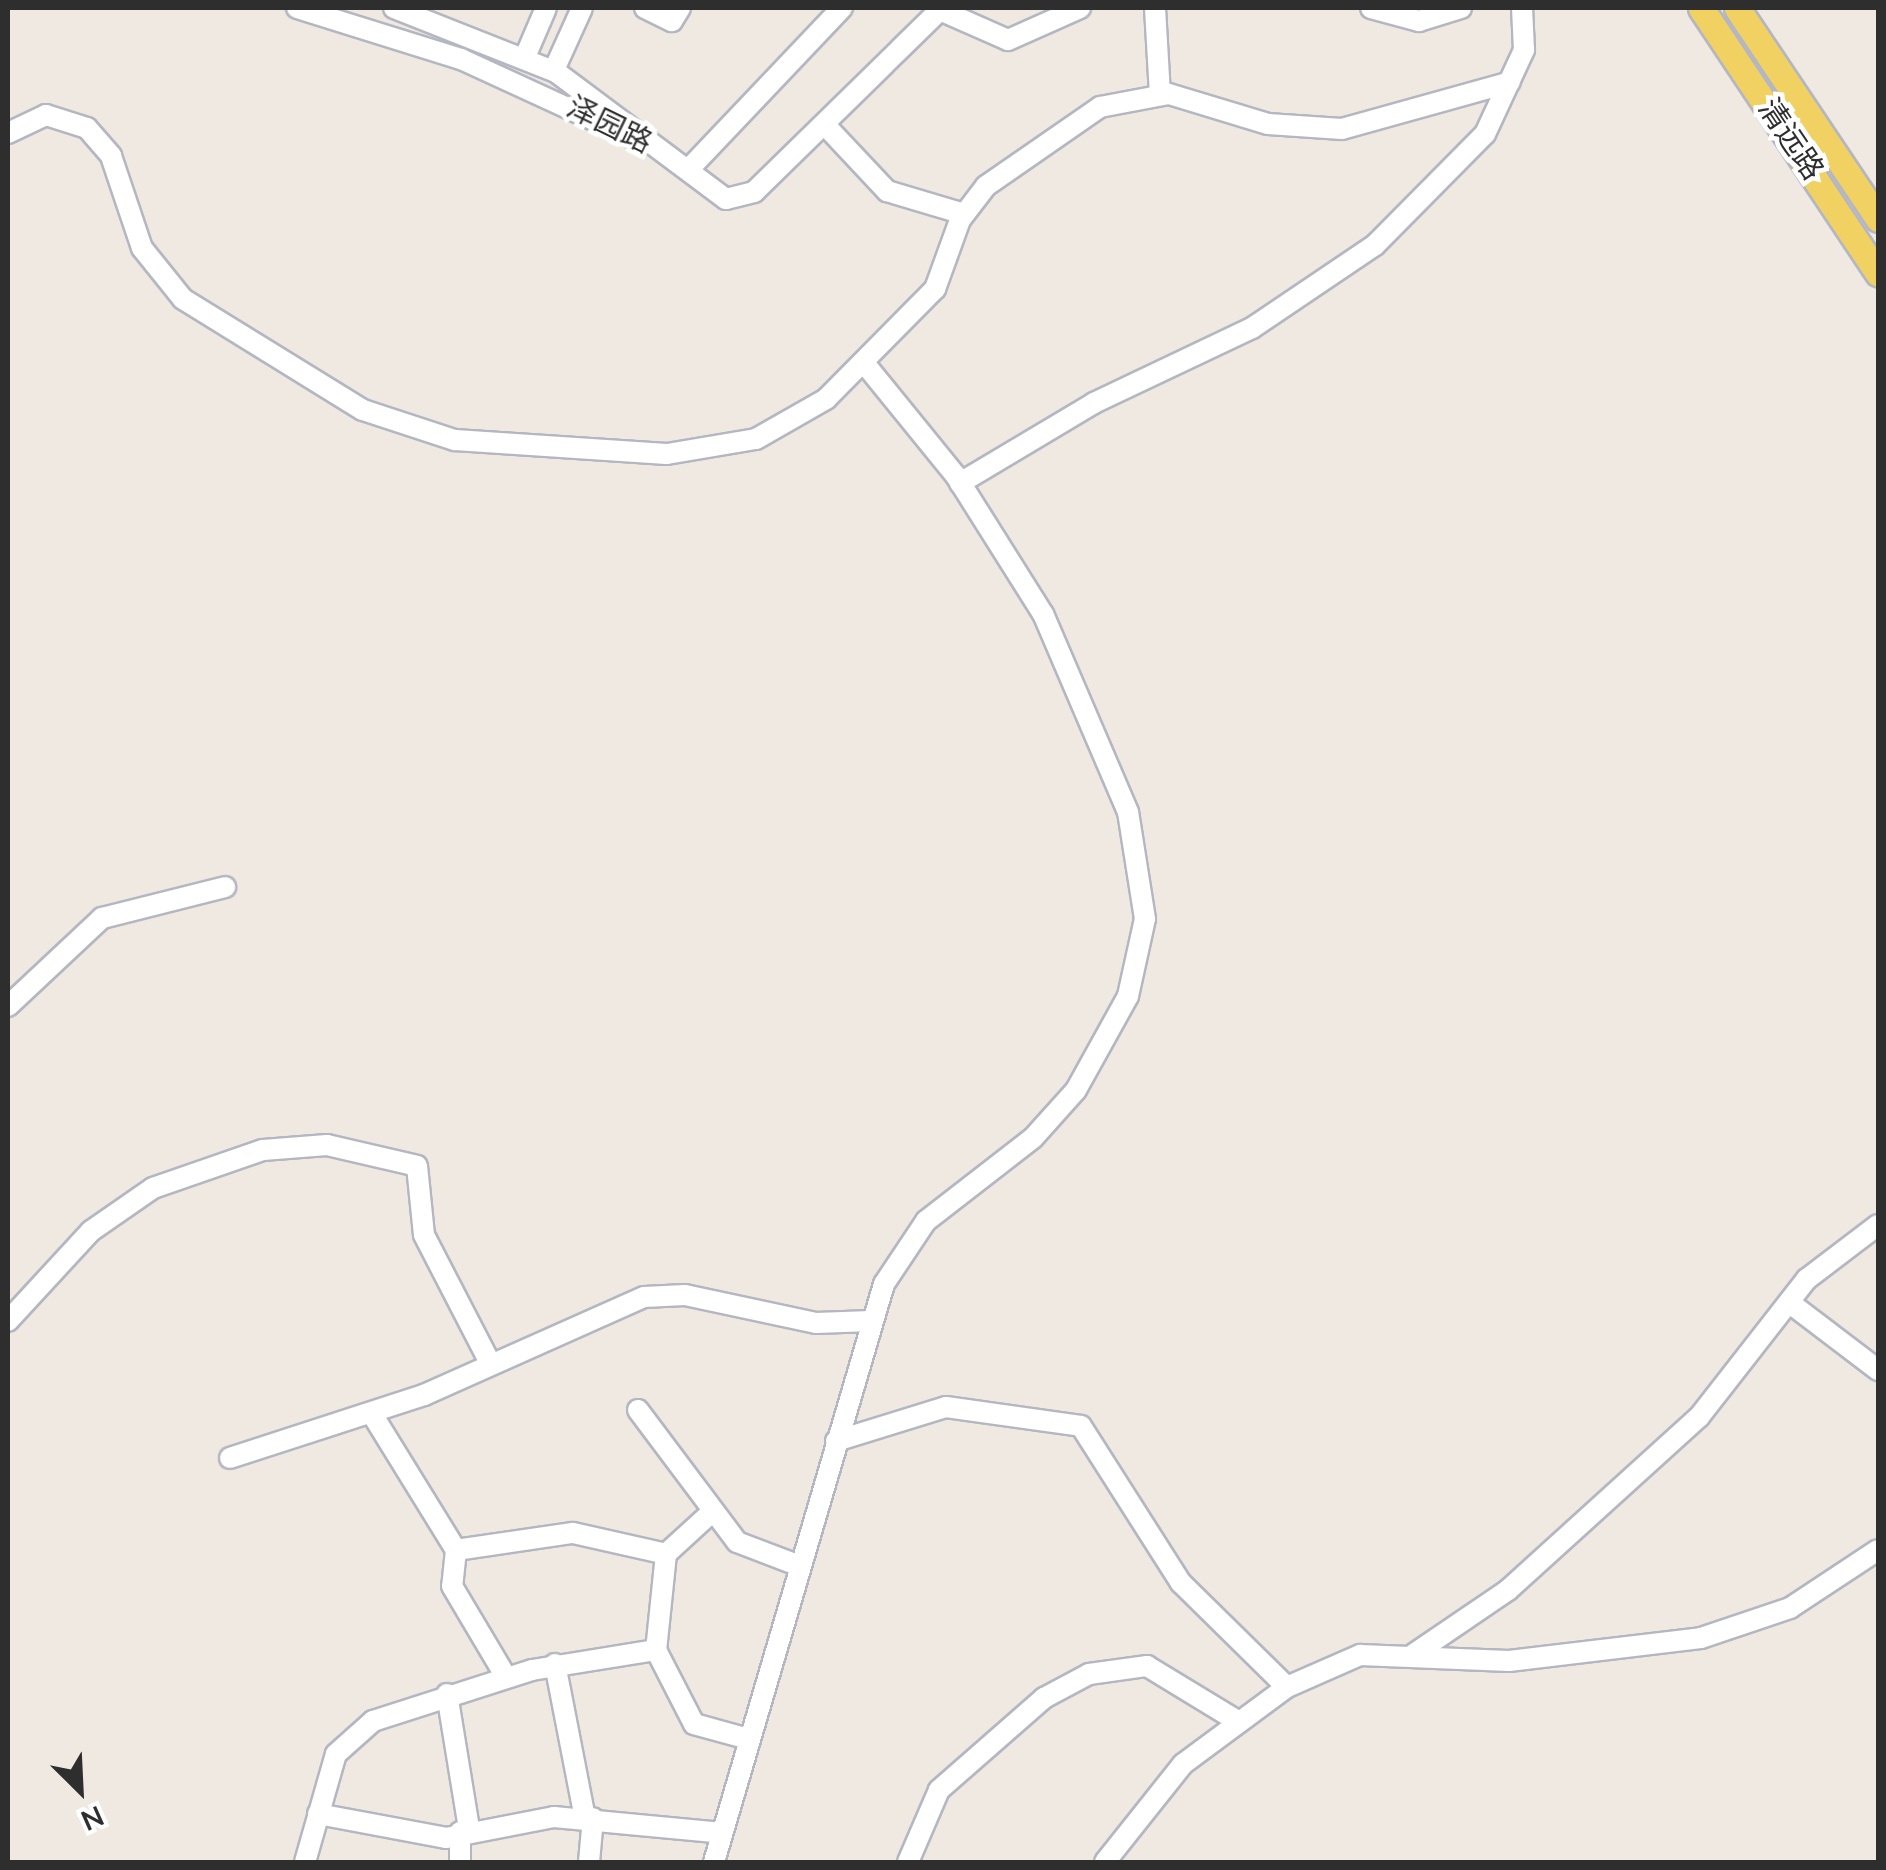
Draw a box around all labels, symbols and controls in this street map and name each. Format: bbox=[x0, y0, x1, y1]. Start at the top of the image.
street label: 泽园路 bbox=[561, 90, 657, 162]
street label: 清远路 bbox=[1750, 93, 1830, 187]
north arrow bbox=[30, 1740, 130, 1840]
text: N bbox=[75, 1796, 110, 1839]

